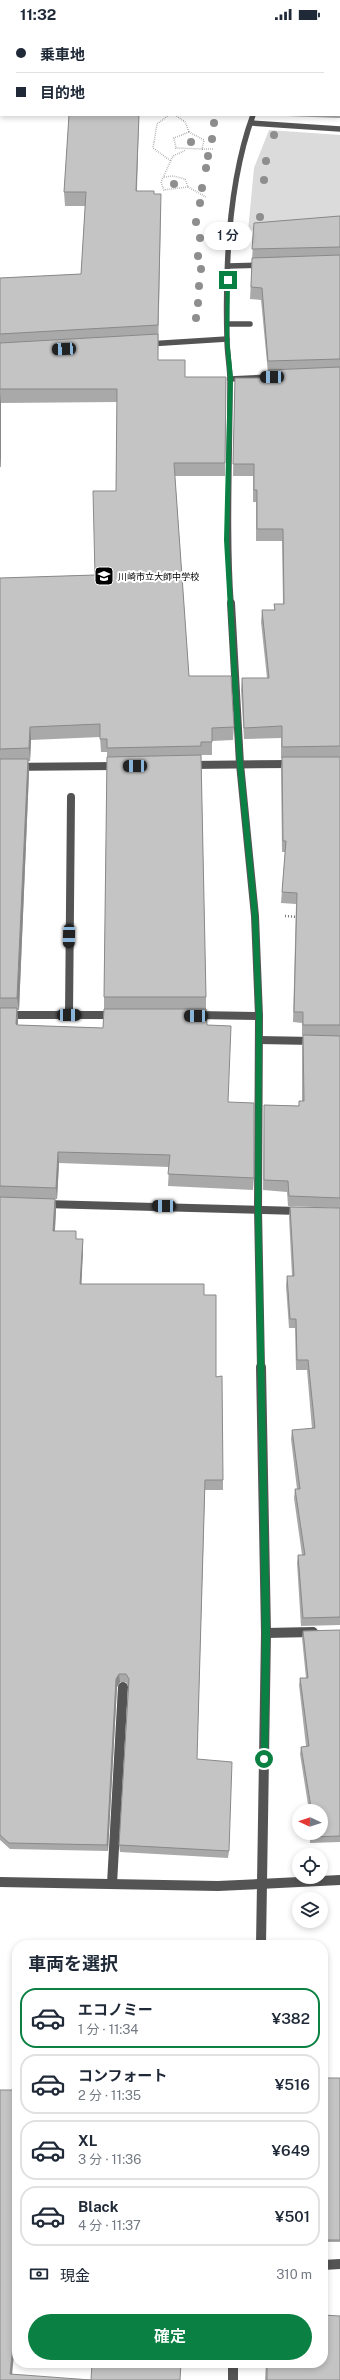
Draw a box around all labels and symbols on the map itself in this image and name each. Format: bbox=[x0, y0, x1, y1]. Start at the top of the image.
callout: 1 分 bbox=[204, 222, 252, 250]
route end bbox=[219, 271, 237, 289]
car bbox=[52, 342, 76, 356]
car bbox=[260, 371, 284, 383]
school or university icon: 川崎市立大師中学校 bbox=[93, 565, 115, 587]
place label: 川崎市立大師中学校 bbox=[118, 571, 199, 582]
car bbox=[123, 760, 147, 772]
car bbox=[63, 924, 75, 948]
car bbox=[57, 1009, 81, 1021]
car bbox=[184, 1010, 208, 1022]
car bbox=[152, 1200, 176, 1212]
route start bbox=[255, 1750, 273, 1768]
north arrow bbox=[292, 1804, 328, 1840]

